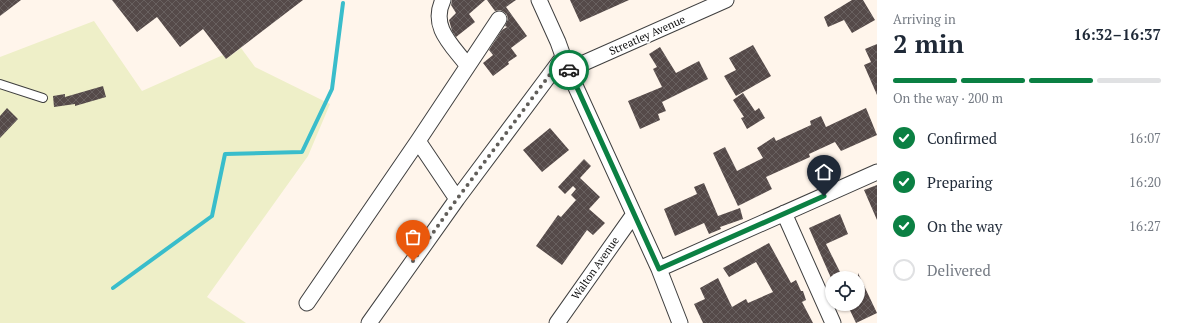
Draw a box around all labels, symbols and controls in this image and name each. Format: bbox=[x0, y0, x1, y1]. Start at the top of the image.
text: Arriving in bbox=[893, 10, 956, 28]
street label: Streatley Avenue bbox=[607, 12, 688, 58]
text: 16:32–16:37 bbox=[1074, 24, 1161, 44]
text: 2 min bbox=[893, 26, 964, 60]
courier bbox=[549, 50, 589, 90]
icon: car bbox=[558, 59, 580, 81]
text: On the way · 200 m bbox=[893, 89, 1003, 107]
icon: check bbox=[893, 127, 915, 149]
text: Confirmed bbox=[927, 128, 997, 148]
text: 16:07 bbox=[1129, 129, 1161, 147]
pin bbox=[807, 155, 841, 196]
icon: home bbox=[813, 161, 835, 183]
icon: check bbox=[893, 171, 915, 193]
text: Preparing bbox=[927, 172, 992, 192]
text: 16:20 bbox=[1129, 173, 1161, 191]
icon: check bbox=[893, 215, 915, 237]
text: On the way bbox=[927, 216, 1002, 236]
text: 16:27 bbox=[1129, 217, 1161, 235]
pin bbox=[396, 220, 430, 261]
icon: bag bbox=[402, 226, 424, 248]
street label: Walton Avenue bbox=[568, 233, 622, 302]
text: Delivered bbox=[927, 260, 991, 280]
map controls bbox=[825, 271, 865, 311]
button: locate bbox=[825, 271, 865, 311]

